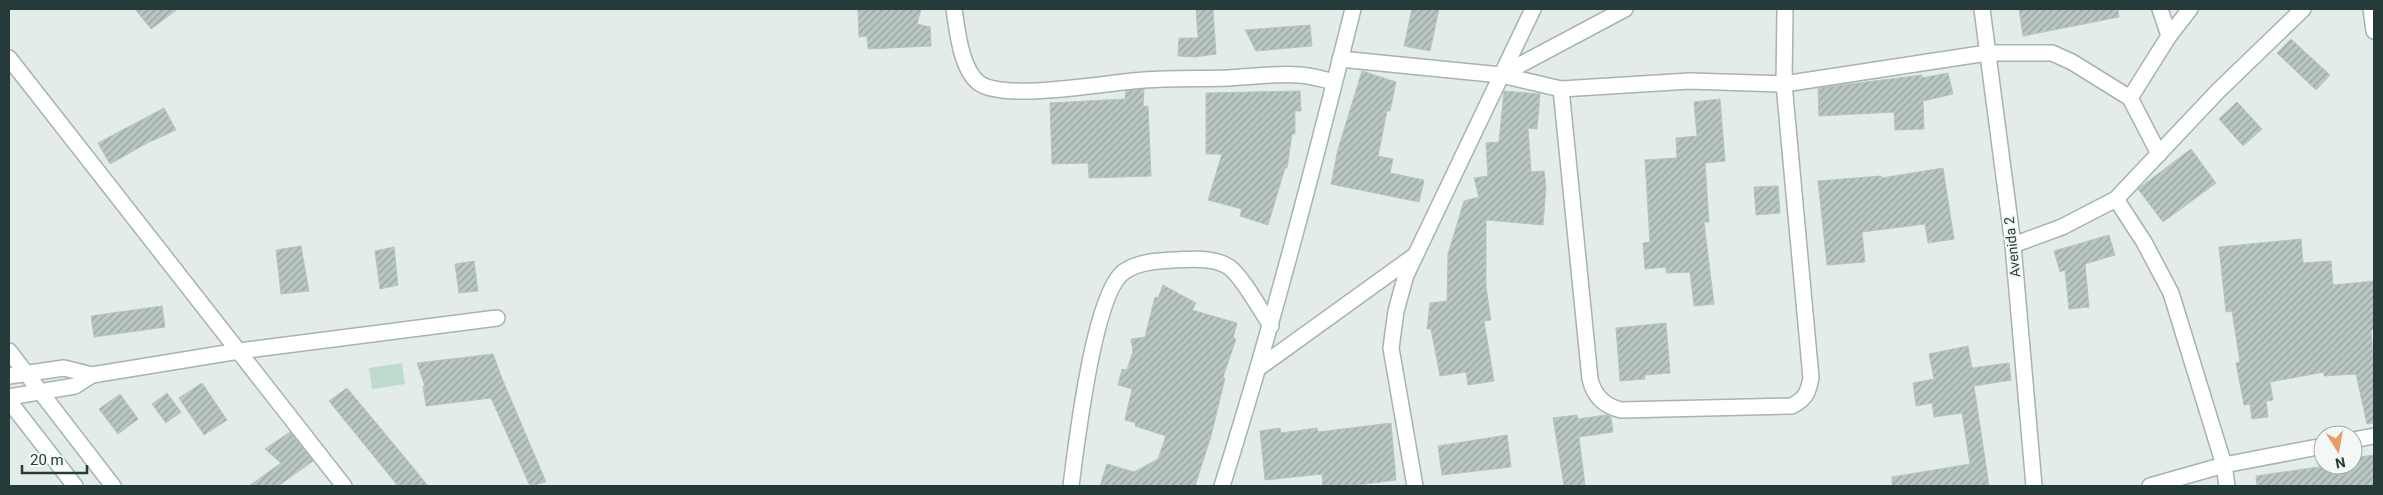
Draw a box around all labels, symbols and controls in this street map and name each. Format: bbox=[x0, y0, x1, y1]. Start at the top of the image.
street label: Avenida 2 bbox=[2001, 216, 2023, 278]
north arrow bbox=[2313, 425, 2363, 475]
scale bar bbox=[22, 442, 88, 474]
text: 20 m bbox=[30, 451, 64, 469]
text: N bbox=[2334, 454, 2347, 472]

